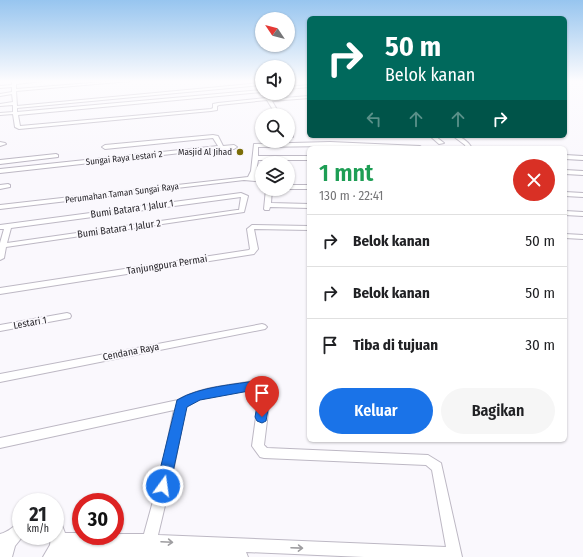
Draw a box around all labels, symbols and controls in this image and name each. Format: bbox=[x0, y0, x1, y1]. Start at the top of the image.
north arrow bbox=[255, 12, 295, 52]
map controls bbox=[255, 12, 295, 196]
text: 50 m bbox=[385, 30, 441, 63]
icon: right bbox=[319, 32, 371, 84]
button: sound bbox=[255, 60, 295, 100]
text: Belok kanan bbox=[385, 64, 475, 86]
button: search bbox=[255, 108, 295, 148]
icon: left bbox=[363, 108, 385, 130]
icon: ahead bbox=[405, 108, 427, 130]
icon: ahead bbox=[447, 108, 469, 130]
icon: right bbox=[489, 108, 511, 130]
place label: Masjid Al Jihad bbox=[178, 147, 232, 157]
marker: Masjid Al Jihad bbox=[235, 147, 245, 157]
street label: Sungai Raya Lestari 2 bbox=[85, 149, 163, 167]
button: layers bbox=[255, 156, 295, 196]
text: 1 mnt bbox=[319, 159, 373, 187]
button: close bbox=[513, 159, 555, 201]
street label: Perumahan Taman Sungai Raya bbox=[65, 181, 180, 205]
text: 130 m · 22:41 bbox=[319, 188, 383, 203]
street label: Bumi Batara 1 Jalur 1 bbox=[90, 197, 174, 221]
street label: Bumi Batara 1 Jalur 2 bbox=[77, 217, 162, 241]
icon: right bbox=[319, 230, 341, 252]
text: Belok kanan bbox=[353, 232, 430, 250]
text: 50 m bbox=[525, 232, 555, 250]
street label: Tanjungpura Permai bbox=[126, 253, 208, 277]
icon: right bbox=[319, 282, 341, 304]
text: Belok kanan bbox=[353, 284, 430, 302]
text: 50 m bbox=[525, 284, 555, 302]
street label: Lestari 1 bbox=[12, 314, 48, 332]
icon: arrive bbox=[319, 334, 341, 356]
text: Tiba di tujuan bbox=[353, 336, 438, 354]
text: 30 m bbox=[525, 336, 555, 354]
street label: Cendana Raya bbox=[102, 341, 160, 363]
pin bbox=[245, 376, 279, 417]
icon: arrive bbox=[251, 382, 273, 404]
button: Keluar bbox=[319, 388, 433, 434]
button: Bagikan bbox=[441, 388, 555, 434]
position arrow bbox=[142, 465, 184, 507]
speed limit sign: 30 bbox=[72, 493, 124, 545]
text: 21 bbox=[29, 502, 47, 526]
text: km/h bbox=[27, 523, 49, 535]
one-way arrow bbox=[160, 538, 173, 545]
one-way arrow bbox=[290, 544, 303, 551]

